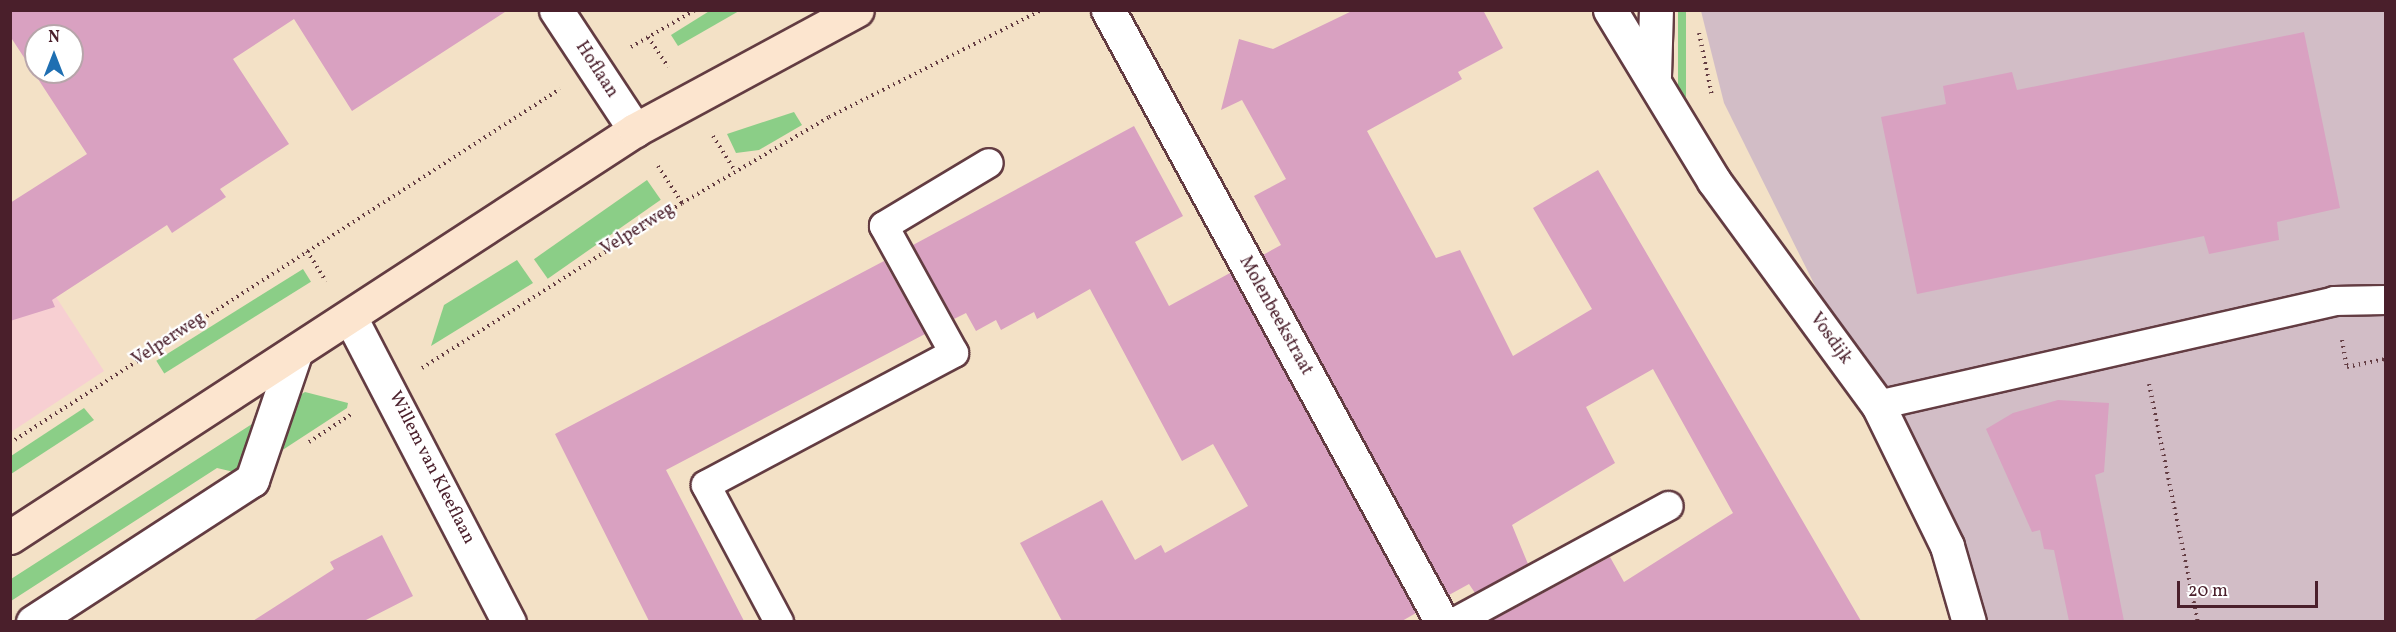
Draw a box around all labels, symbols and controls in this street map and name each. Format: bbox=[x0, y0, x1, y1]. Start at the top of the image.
north arrow bbox=[24, 24, 84, 84]
text: N bbox=[48, 27, 60, 49]
street label: Hoflaan bbox=[570, 38, 622, 102]
street label: Velperweg bbox=[597, 199, 679, 261]
street label: Molenbeekstraat bbox=[1233, 253, 1317, 379]
street label: Velperweg bbox=[129, 308, 209, 372]
street label: Vosdijk bbox=[1804, 309, 1856, 369]
street label: Willem van Kleeflaan bbox=[383, 388, 479, 548]
scale bar bbox=[2180, 569, 2321, 607]
text: 20 m bbox=[2188, 579, 2228, 604]

